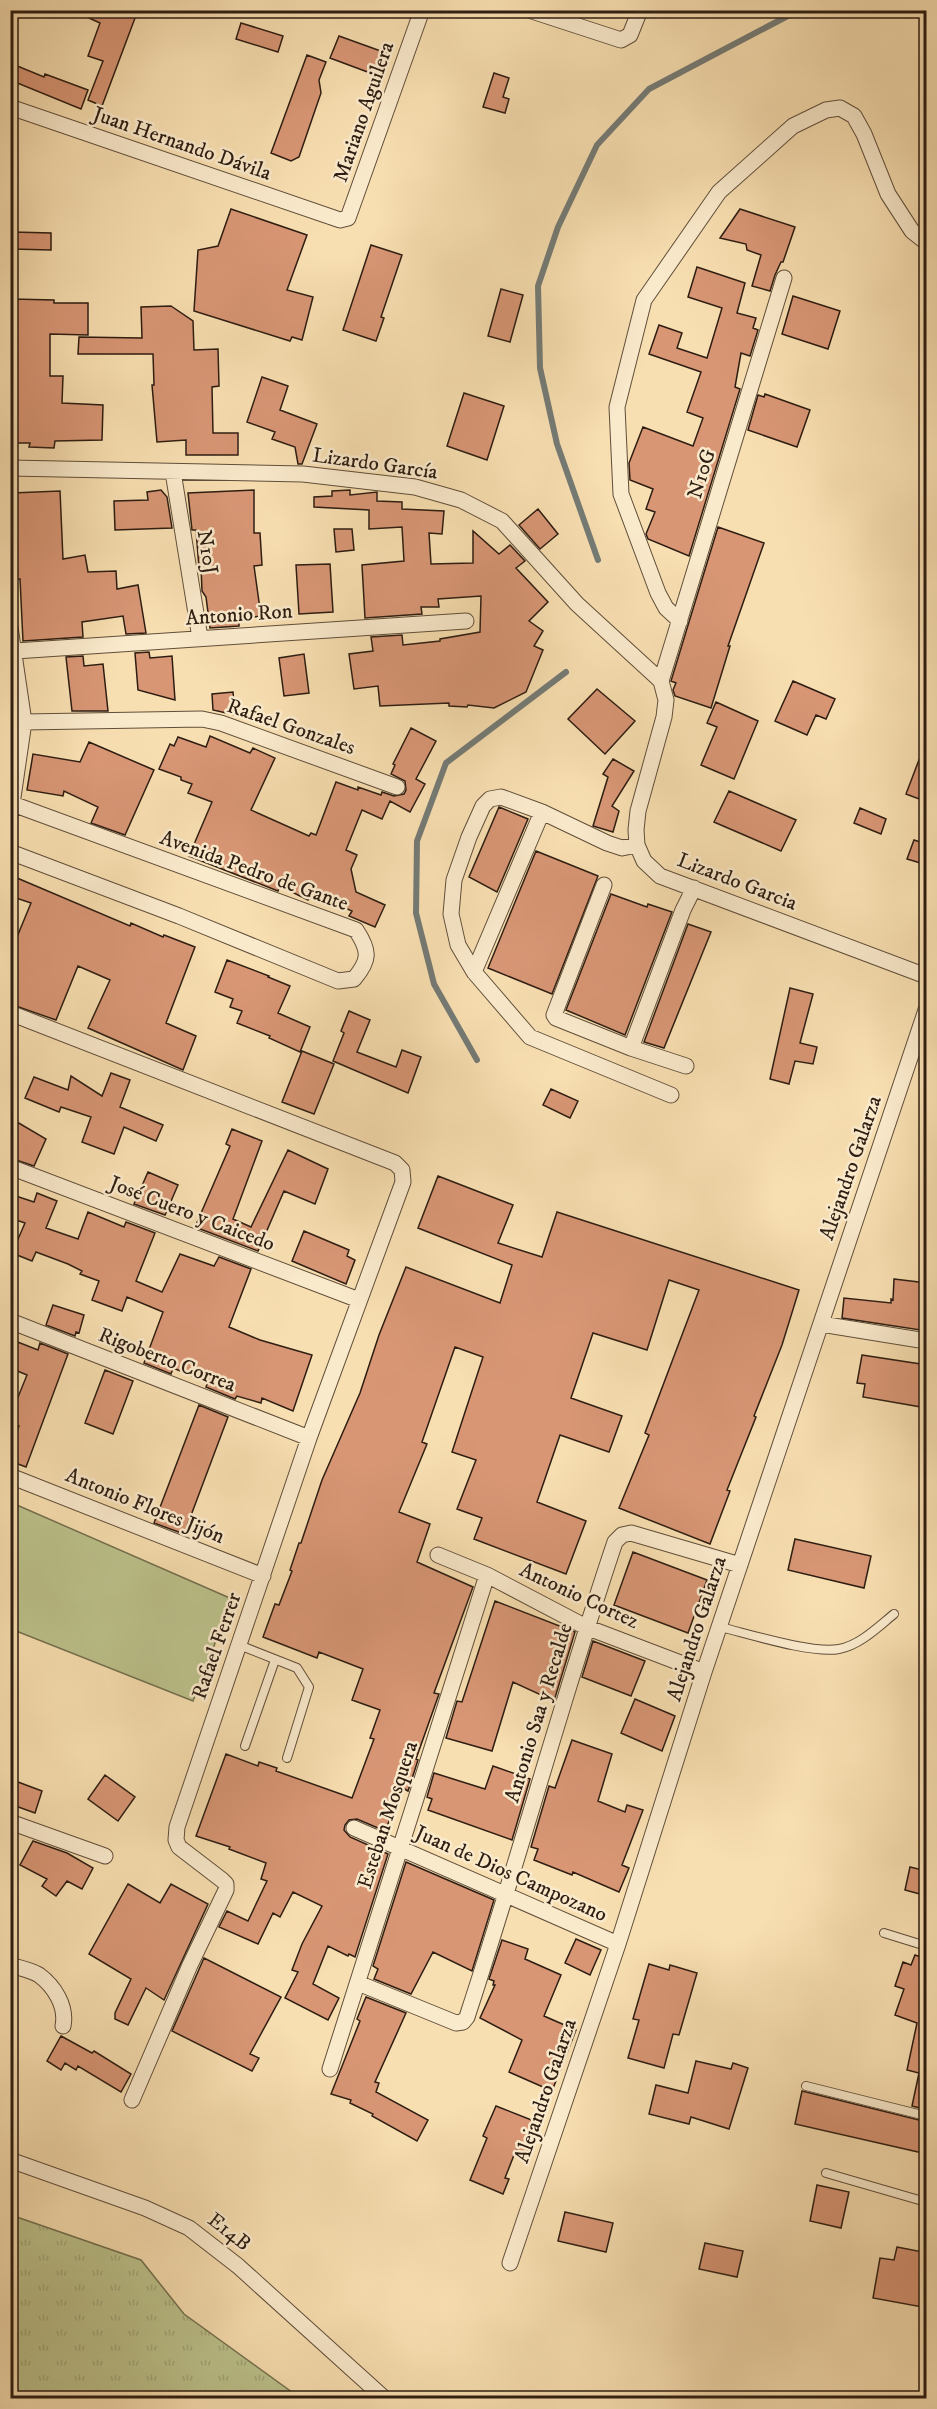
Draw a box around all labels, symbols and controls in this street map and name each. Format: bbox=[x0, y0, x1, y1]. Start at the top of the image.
street label: Mariano Aguilera bbox=[328, 38, 400, 186]
street label: Juan Hernando Dávila bbox=[88, 101, 275, 187]
street label: Lizardo García bbox=[311, 442, 439, 486]
street label: N10G bbox=[682, 446, 722, 502]
street label: N10J bbox=[191, 528, 223, 576]
street label: Antonio Ron bbox=[185, 598, 293, 632]
street label: Rafael Gonzales bbox=[223, 693, 359, 761]
street label: Avenida Pedro de Gante bbox=[156, 825, 352, 917]
street label: Lizardo Garcia bbox=[673, 847, 801, 917]
street label: Alejandro Galarza bbox=[814, 1092, 888, 1244]
street label: José Cuero y Caicedo bbox=[104, 1170, 278, 1257]
street label: Rigoberto Correa bbox=[95, 1322, 239, 1398]
street label: Antonio Flores Jijón bbox=[62, 1462, 228, 1550]
street label: Alejandro Galarza bbox=[661, 1553, 733, 1705]
street label: Antonio Cortez bbox=[515, 1557, 643, 1635]
street label: Rafael Ferrer bbox=[187, 1589, 247, 1703]
street label: Antonio Saa y Recalde bbox=[499, 1620, 579, 1806]
street label: Esteban Mosquera bbox=[352, 1738, 424, 1892]
street label: Juan de Dios Campozano bbox=[409, 1819, 611, 1928]
street label: Alejandro Galarza bbox=[509, 2015, 583, 2167]
street label: E14B bbox=[202, 2207, 256, 2257]

